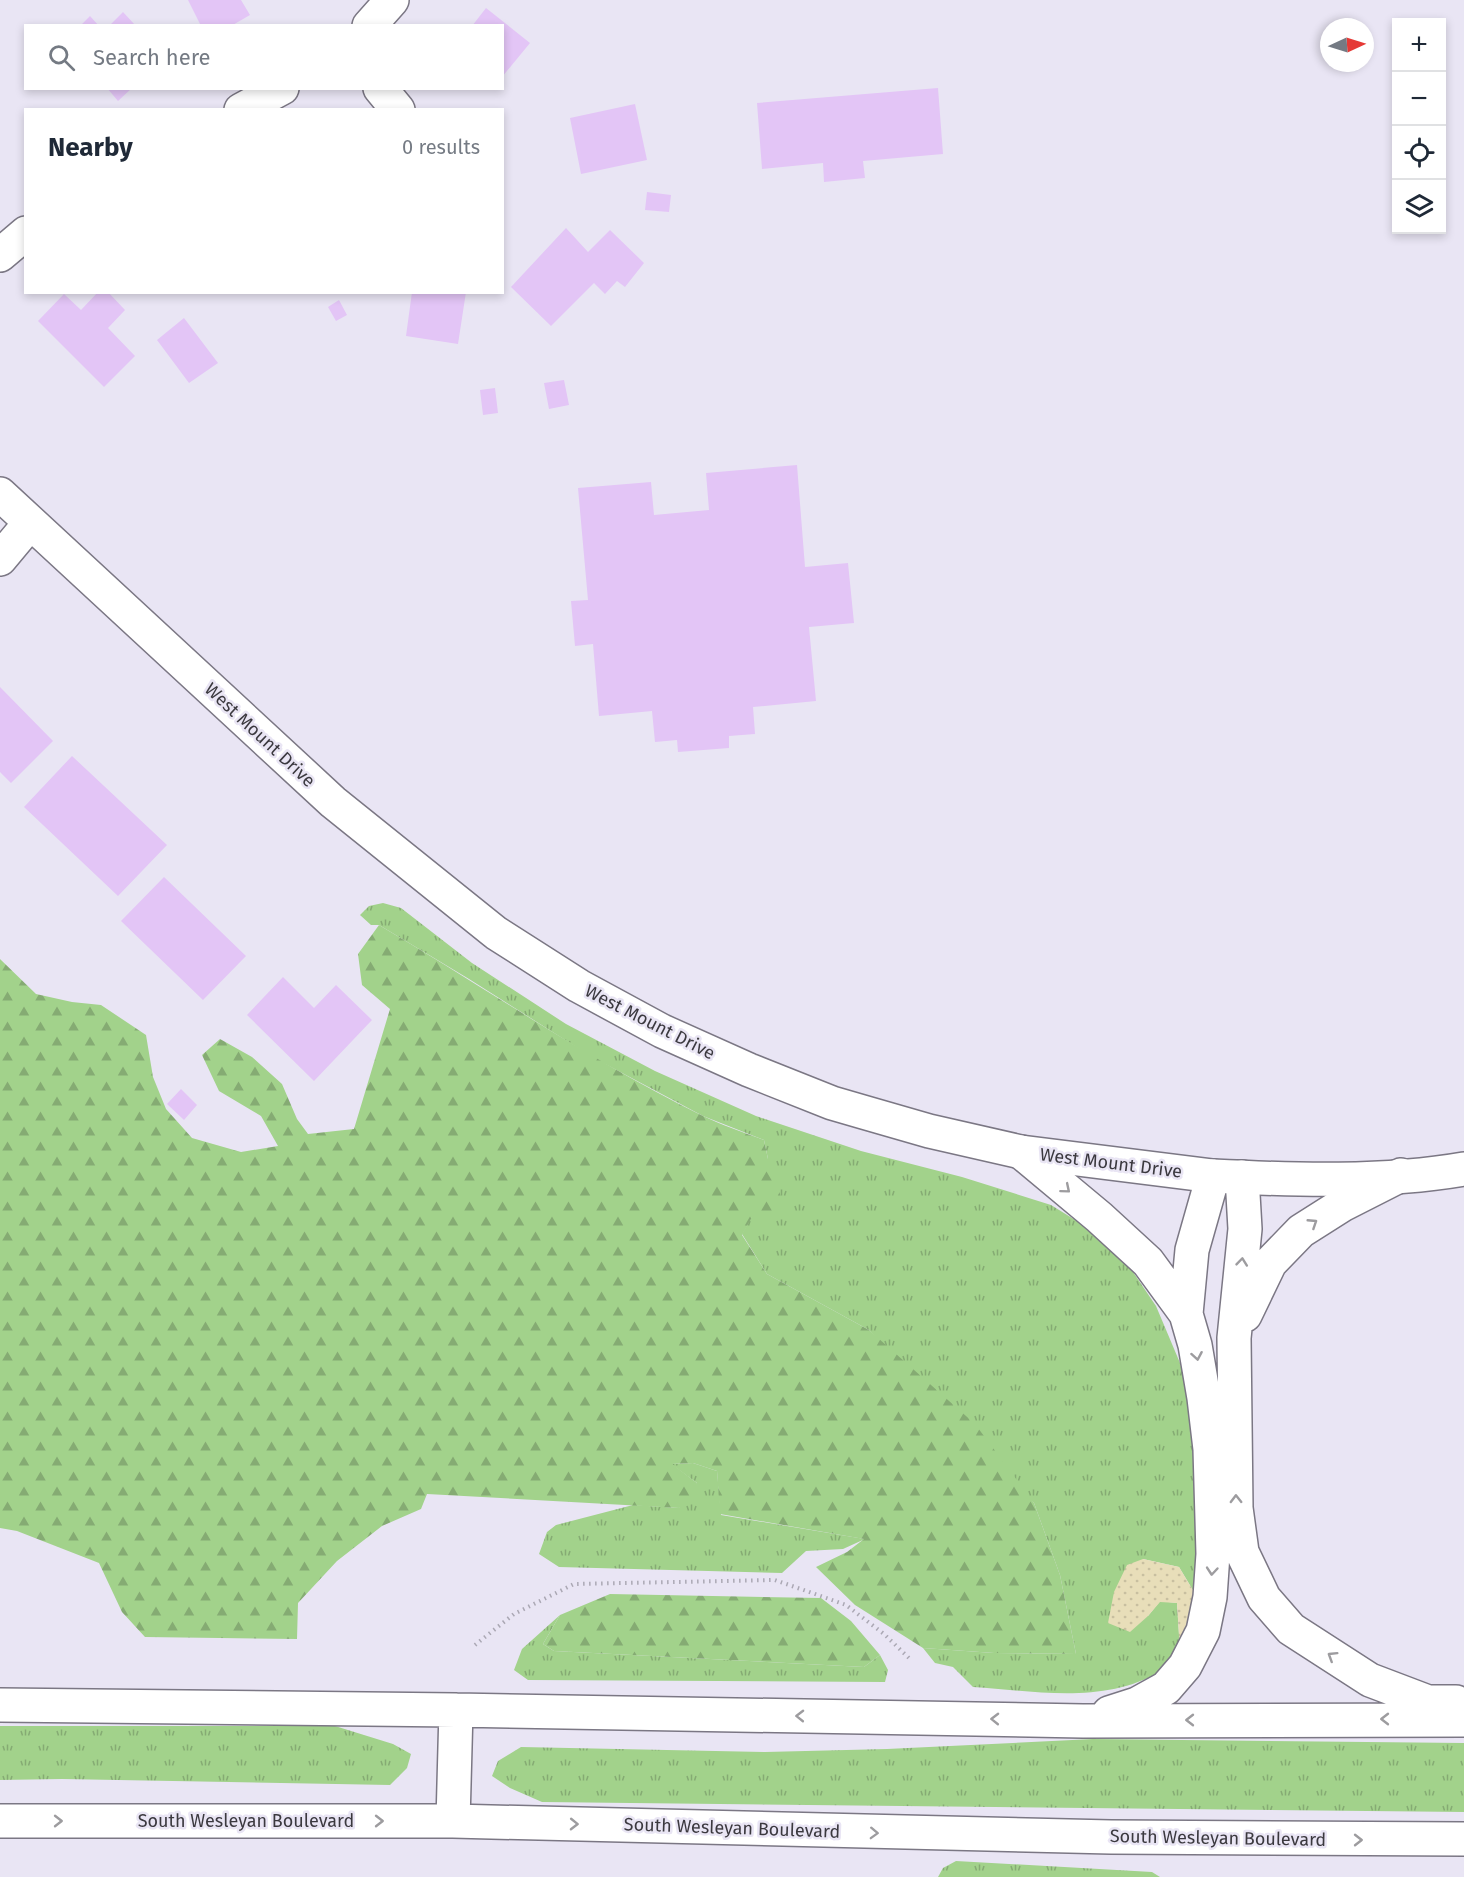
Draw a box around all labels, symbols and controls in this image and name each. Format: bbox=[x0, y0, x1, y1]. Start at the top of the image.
north arrow bbox=[1320, 18, 1374, 72]
map controls bbox=[1392, 18, 1446, 234]
button: + bbox=[1392, 18, 1446, 72]
search box bbox=[24, 24, 504, 90]
icon: search bbox=[45, 41, 78, 74]
text: Search here bbox=[93, 44, 211, 71]
button: − bbox=[1392, 72, 1446, 126]
button: locate bbox=[1392, 126, 1446, 180]
text: Nearby bbox=[48, 132, 133, 163]
text: 0 results bbox=[402, 135, 480, 159]
button: layers bbox=[1392, 180, 1446, 234]
street label: West Mount Drive bbox=[200, 678, 320, 792]
street label: West Mount Drive bbox=[581, 980, 719, 1064]
street label: West Mount Drive bbox=[1039, 1143, 1183, 1183]
one-way arrow bbox=[1059, 1182, 1070, 1193]
one-way arrow bbox=[1307, 1219, 1317, 1231]
one-way arrow bbox=[1235, 1258, 1247, 1267]
one-way arrow bbox=[1190, 1350, 1203, 1360]
one-way arrow bbox=[1230, 1495, 1242, 1504]
one-way arrow bbox=[1206, 1566, 1219, 1575]
one-way arrow bbox=[1328, 1652, 1338, 1664]
one-way arrow bbox=[795, 1710, 804, 1722]
one-way arrow bbox=[990, 1713, 999, 1726]
one-way arrow bbox=[1380, 1713, 1389, 1725]
one-way arrow bbox=[1185, 1714, 1194, 1726]
street label: South Wesleyan Boulevard bbox=[138, 1810, 354, 1832]
street label: South Wesleyan Boulevard bbox=[623, 1813, 841, 1843]
one-way arrow bbox=[54, 1815, 63, 1827]
one-way arrow bbox=[375, 1815, 384, 1827]
one-way arrow bbox=[570, 1818, 579, 1830]
street label: South Wesleyan Boulevard bbox=[1110, 1825, 1326, 1851]
one-way arrow bbox=[870, 1826, 879, 1839]
one-way arrow bbox=[1354, 1833, 1363, 1846]

